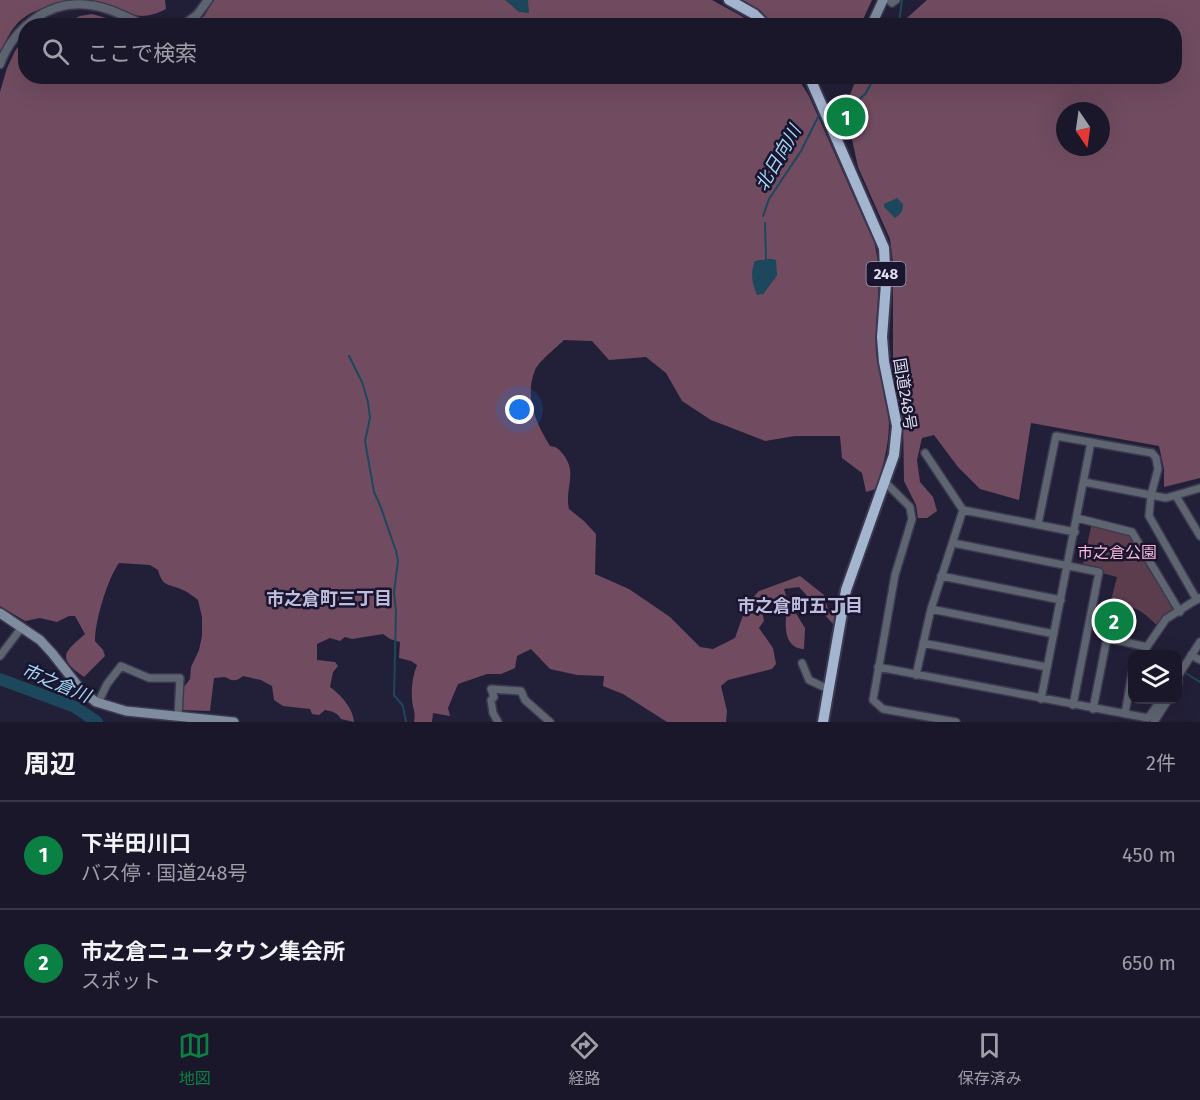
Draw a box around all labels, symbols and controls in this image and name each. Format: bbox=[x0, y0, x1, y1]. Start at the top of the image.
search box bbox=[18, 18, 1182, 84]
icon: search bbox=[39, 35, 72, 68]
text: ここで検索 bbox=[87, 40, 197, 67]
pin: 1 bbox=[826, 94, 866, 140]
north arrow bbox=[1056, 102, 1110, 156]
water label: 北日向川 bbox=[750, 120, 807, 195]
road number: 248 bbox=[866, 262, 906, 286]
street label: 国道248号 bbox=[890, 357, 920, 431]
your location bbox=[505, 395, 534, 424]
park label: 市之倉公園 bbox=[1077, 543, 1157, 562]
district label: 市之倉町三丁目 bbox=[266, 588, 392, 610]
district label: 市之倉町五丁目 bbox=[737, 595, 863, 617]
pin: 2 bbox=[1094, 598, 1134, 644]
map controls bbox=[1128, 650, 1182, 704]
button: layers bbox=[1128, 650, 1182, 704]
water label: 市之倉川 bbox=[19, 659, 95, 708]
text: 周辺 bbox=[24, 749, 76, 780]
text: 2件 bbox=[1146, 751, 1176, 775]
text: 下半田川口 bbox=[81, 830, 191, 857]
text: 1 bbox=[39, 843, 48, 867]
text: 450 m bbox=[1122, 843, 1176, 867]
text: バス停 · 国道248号 bbox=[81, 861, 247, 885]
text: 市之倉ニュータウン集会所 bbox=[81, 938, 345, 965]
text: 2 bbox=[38, 951, 49, 975]
text: 650 m bbox=[1122, 951, 1176, 975]
text: スポット bbox=[81, 969, 161, 993]
tab: 地図 bbox=[178, 1029, 211, 1089]
tab: 経路 bbox=[568, 1029, 601, 1089]
tab: 保存済み bbox=[958, 1029, 1022, 1089]

